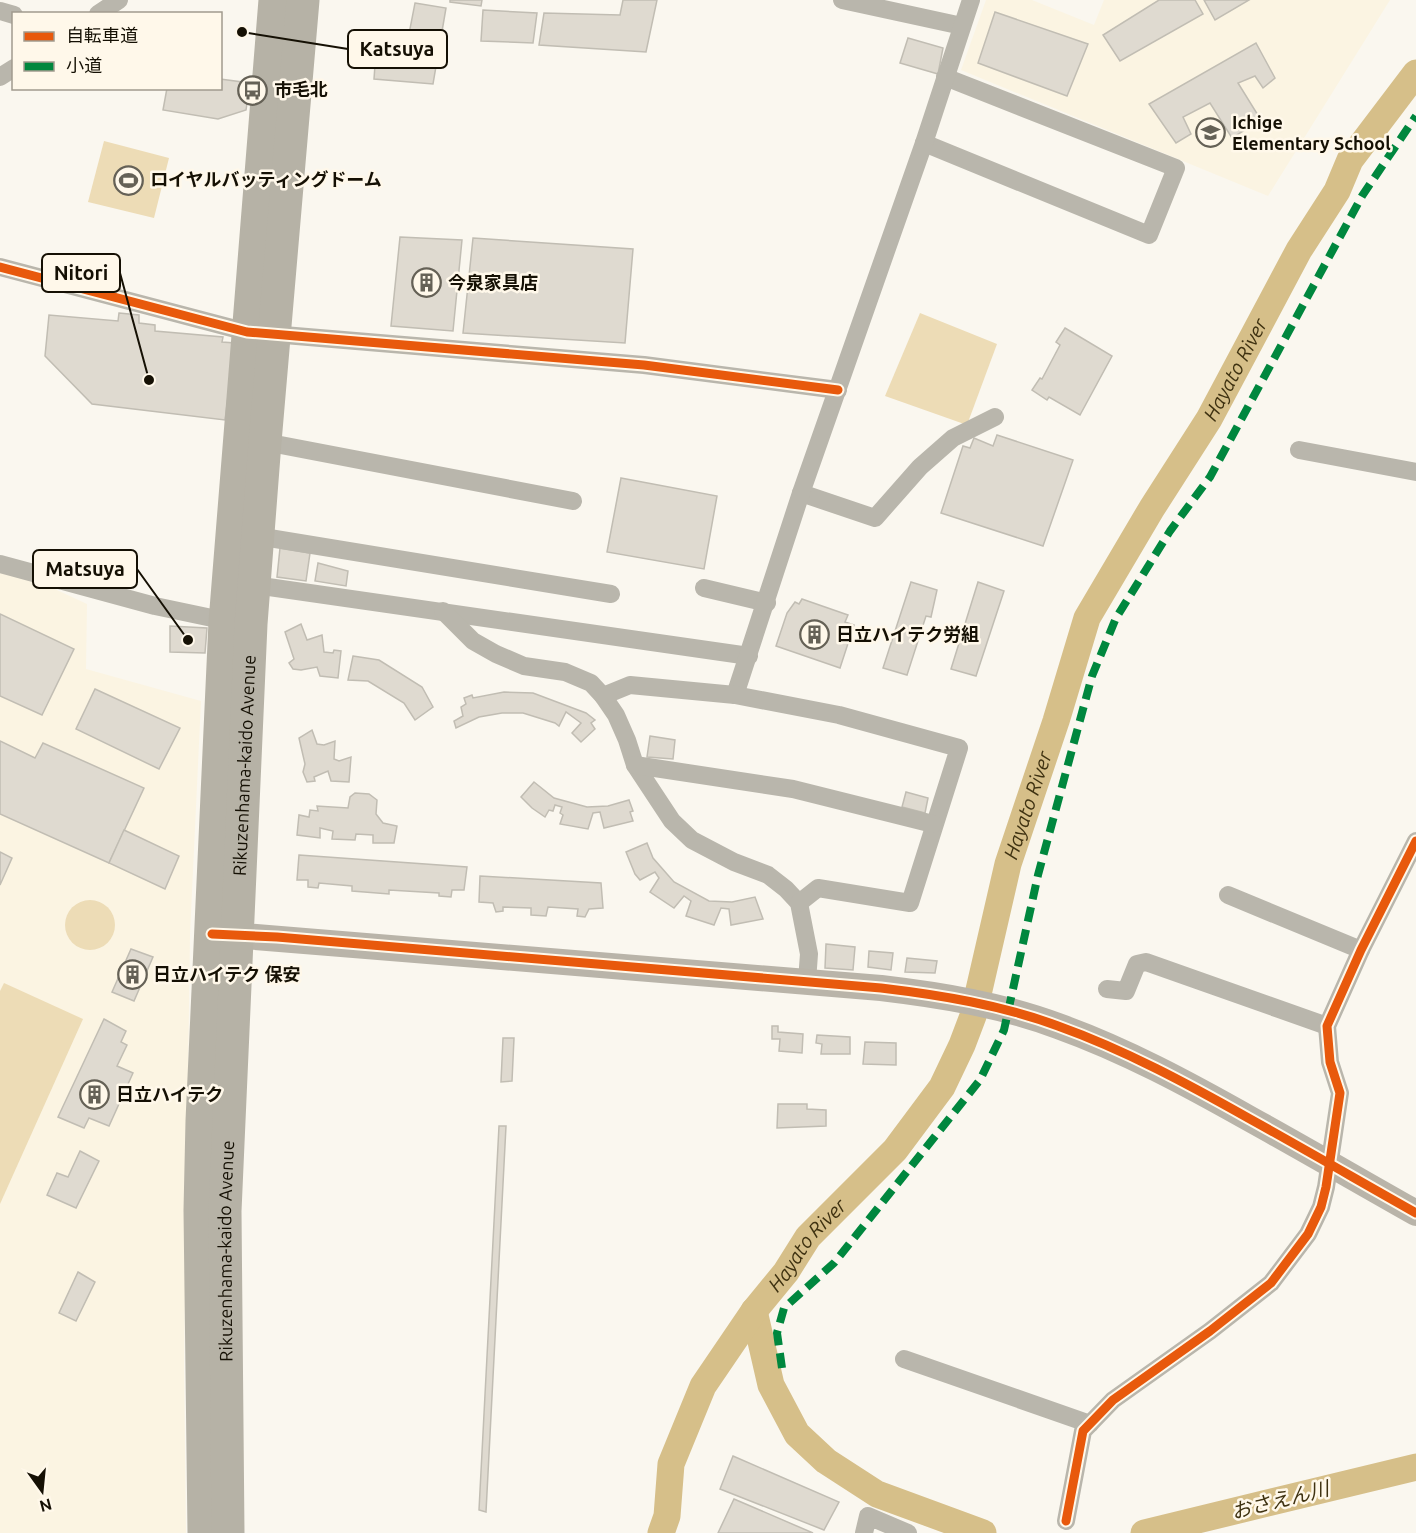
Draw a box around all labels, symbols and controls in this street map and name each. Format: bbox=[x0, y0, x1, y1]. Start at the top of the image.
legend bbox=[12, 12, 222, 90]
text: 自転車道 bbox=[66, 25, 138, 45]
callout: Katsuya bbox=[348, 30, 447, 68]
text: Katsuya bbox=[360, 37, 434, 60]
text: 小道 bbox=[66, 55, 102, 75]
bus stop icon: 市毛北 bbox=[237, 74, 269, 106]
place label: 市毛北 bbox=[274, 79, 328, 99]
place label: Ichige Elementary School bbox=[1232, 112, 1391, 153]
school or university icon: Ichige Elementary School bbox=[1195, 117, 1227, 149]
sports icon: ロイヤルバッティングドーム bbox=[113, 164, 145, 196]
place label: ロイヤルバッティングドーム bbox=[150, 169, 382, 189]
callout: Nitori bbox=[42, 254, 120, 292]
text: Nitori bbox=[54, 261, 108, 284]
building icon: 今泉家具店 bbox=[411, 267, 443, 299]
place label: 今泉家具店 bbox=[448, 272, 538, 292]
water label: Hayato River bbox=[1198, 313, 1272, 424]
callout: Matsuya bbox=[33, 550, 137, 588]
text: Matsuya bbox=[45, 557, 125, 580]
building icon: 日立ハイテク労組 bbox=[799, 619, 831, 651]
place label: 日立ハイテク労組 bbox=[836, 624, 979, 644]
street label: Rikuzenhama-kaido Avenue bbox=[229, 654, 259, 876]
water label: Hayato River bbox=[998, 747, 1056, 862]
building icon: 日立ハイテク 保安 bbox=[116, 959, 148, 991]
place label: 日立ハイテク 保安 bbox=[153, 964, 301, 984]
building icon: 日立ハイテク bbox=[79, 1079, 111, 1111]
place label: 日立ハイテク bbox=[116, 1084, 223, 1104]
street label: Rikuzenhama-kaido Avenue bbox=[214, 1140, 237, 1362]
water label: Hayato River bbox=[763, 1193, 851, 1296]
north arrow bbox=[12, 1461, 72, 1521]
water label: おさえん川 bbox=[1229, 1476, 1333, 1523]
text: N bbox=[38, 1495, 54, 1516]

